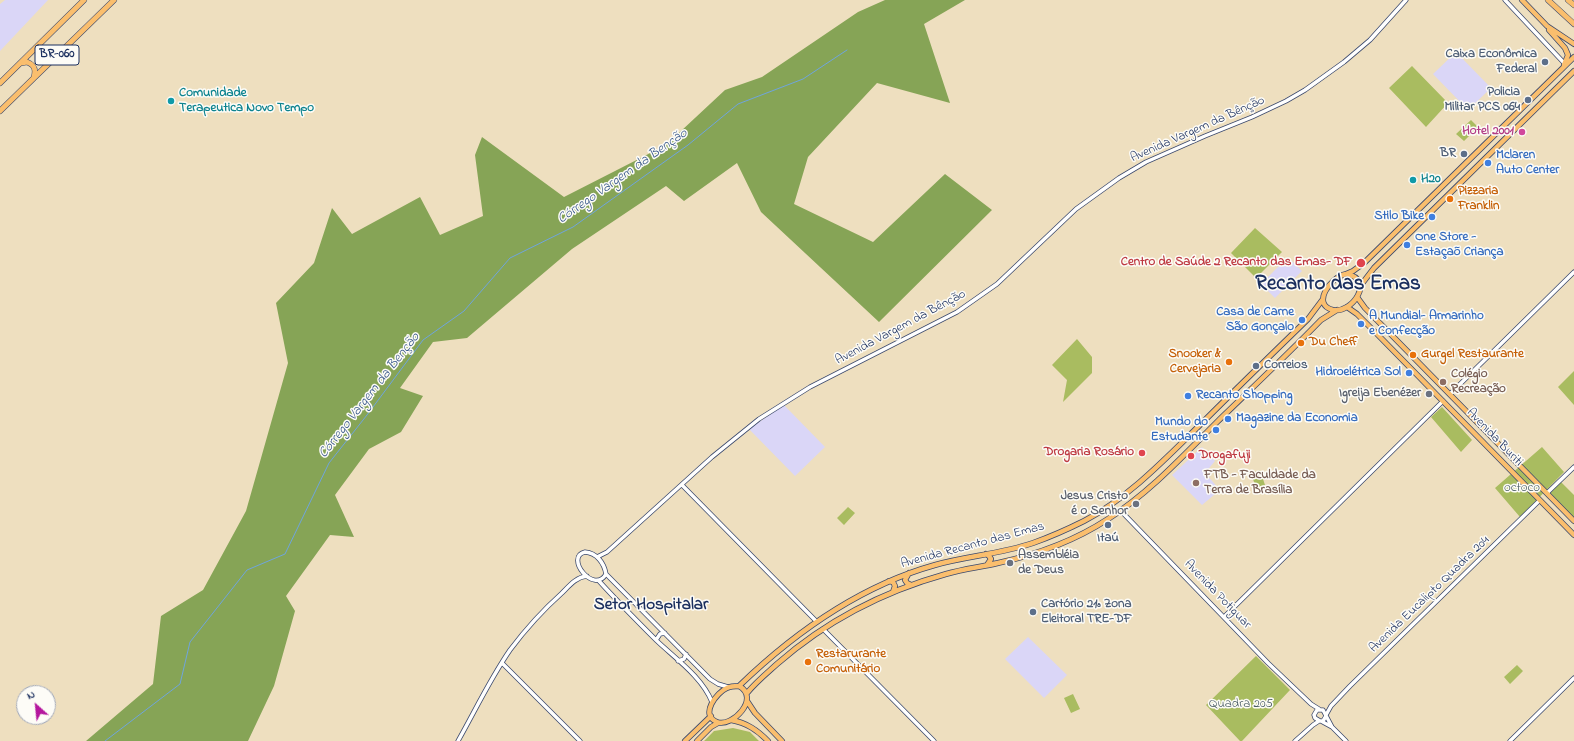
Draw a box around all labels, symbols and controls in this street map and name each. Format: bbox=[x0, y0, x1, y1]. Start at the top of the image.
road number: BR-060 bbox=[35, 45, 79, 65]
place label: Caixa Econômica Federal bbox=[1446, 47, 1537, 78]
marker: Caixa Econômica Federal bbox=[1540, 57, 1550, 67]
place label: Policia Militar PCS 064 bbox=[1444, 85, 1520, 116]
place label: Comunidade Terapeutica Novo Tempo bbox=[179, 86, 314, 117]
street label: Avenida Vargem da Bênção bbox=[1128, 93, 1268, 167]
marker: Policia Militar PCS 064 bbox=[1523, 95, 1533, 105]
marker: Comunidade Terapeutica Novo Tempo bbox=[166, 96, 176, 106]
place label: Hotel 2001 bbox=[1462, 124, 1514, 140]
water label: Córrego Vargem da Benção bbox=[555, 126, 691, 228]
marker: Hotel 2001 bbox=[1517, 127, 1527, 137]
place label: BR bbox=[1440, 146, 1456, 162]
place label: Mclaren Auto Center bbox=[1496, 148, 1559, 179]
marker: BR bbox=[1459, 149, 1469, 159]
marker: Mclaren Auto Center bbox=[1483, 158, 1493, 168]
place label: H20 bbox=[1421, 172, 1441, 188]
marker: H20 bbox=[1408, 175, 1418, 185]
place label: Pizzaria Franklin bbox=[1458, 184, 1499, 215]
marker: Pizzaria Franklin bbox=[1445, 194, 1455, 204]
place label: Stilo Bike bbox=[1374, 209, 1424, 225]
marker: Stilo Bike bbox=[1427, 212, 1437, 222]
place label: One Store - Estaçaõ Criança bbox=[1415, 230, 1503, 261]
marker: One Store - Estaçaõ Criança bbox=[1402, 240, 1412, 250]
place label: Centro de Saúde 2 Recanto das Emas- DF bbox=[1121, 255, 1352, 271]
marker: Centro de Saúde 2 Recanto das Emas- DF bbox=[1355, 257, 1367, 269]
district label: Recanto das Emas bbox=[1255, 273, 1421, 299]
street label: Avenida Vargem da Bênção bbox=[833, 287, 969, 369]
place label: Casa de Carne São Gonçalo bbox=[1216, 305, 1294, 336]
place label: A Mundial- Armarinho e Confecção bbox=[1369, 309, 1484, 340]
marker: Casa de Carne São Gonçalo bbox=[1297, 315, 1307, 325]
marker: A Mundial- Armarinho e Confecção bbox=[1356, 319, 1366, 329]
water label: Córrego Vargem da Benção bbox=[316, 330, 424, 462]
place label: Du Cheff bbox=[1309, 335, 1358, 351]
marker: Du Cheff bbox=[1296, 338, 1306, 348]
place label: Snooker & Cervejaria bbox=[1168, 347, 1221, 378]
place label: Gurgel Restaurante bbox=[1421, 347, 1524, 363]
marker: Gurgel Restaurante bbox=[1408, 350, 1418, 360]
marker: Snooker & Cervejaria bbox=[1224, 357, 1234, 367]
place label: Correios bbox=[1264, 358, 1307, 374]
marker: Correios bbox=[1251, 361, 1261, 371]
place label: Hidroelétrica Sol bbox=[1315, 365, 1401, 381]
place label: Colégio Recreação bbox=[1451, 367, 1506, 398]
marker: Hidroelétrica Sol bbox=[1404, 368, 1414, 378]
marker: Colégio Recreação bbox=[1438, 377, 1448, 387]
place label: Igreija Ebenézer bbox=[1339, 386, 1421, 402]
place label: Recanto Shopping bbox=[1196, 388, 1293, 404]
marker: Igreija Ebenézer bbox=[1424, 389, 1434, 399]
marker: Recanto Shopping bbox=[1183, 391, 1193, 401]
street label: Avenida Buriti bbox=[1462, 406, 1526, 470]
place label: Magazine da Economia bbox=[1236, 411, 1358, 427]
marker: Magazine da Economia bbox=[1223, 414, 1233, 424]
place label: Mundo do Estudante bbox=[1151, 415, 1208, 446]
marker: Mundo do Estudante bbox=[1211, 425, 1221, 435]
place label: Drogaria Rosário bbox=[1044, 445, 1134, 461]
marker: Drogaria Rosário bbox=[1137, 448, 1147, 458]
place label: Drogafuji bbox=[1199, 448, 1251, 464]
marker: Drogafuji bbox=[1186, 451, 1196, 461]
place label: FTB - Faculdade da Terra de Brasília bbox=[1204, 468, 1316, 499]
marker: FTB - Faculdade da Terra de Brasília bbox=[1191, 478, 1201, 488]
park label: octoco bbox=[1504, 481, 1540, 497]
place label: Jesus Cristo é o Senhor bbox=[1061, 489, 1128, 520]
marker: Jesus Cristo é o Senhor bbox=[1131, 499, 1141, 509]
street label: Avenida Recanto das Emas bbox=[900, 519, 1046, 573]
marker: Itaú bbox=[1103, 520, 1113, 530]
place label: Itaú bbox=[1097, 531, 1119, 547]
street label: Avenida Eucalipto Quadra 204 bbox=[1367, 533, 1493, 657]
place label: Assembléia de Deus bbox=[1018, 548, 1079, 579]
street label: Avenida Potiguar bbox=[1180, 557, 1254, 633]
marker: Assembléia de Deus bbox=[1005, 558, 1015, 568]
district label: Setor Hospitalar bbox=[594, 596, 708, 616]
place label: Cartório 21ª Zona Eleitoral TRE-DF bbox=[1041, 597, 1132, 628]
marker: Cartório 21ª Zona Eleitoral TRE-DF bbox=[1028, 607, 1038, 617]
place label: Restarurante Comunitário bbox=[816, 647, 886, 678]
marker: Restarurante Comunitário bbox=[803, 657, 813, 667]
north arrow bbox=[16, 685, 56, 725]
text: N bbox=[24, 686, 38, 704]
park label: Quadra 205 bbox=[1209, 697, 1273, 713]

